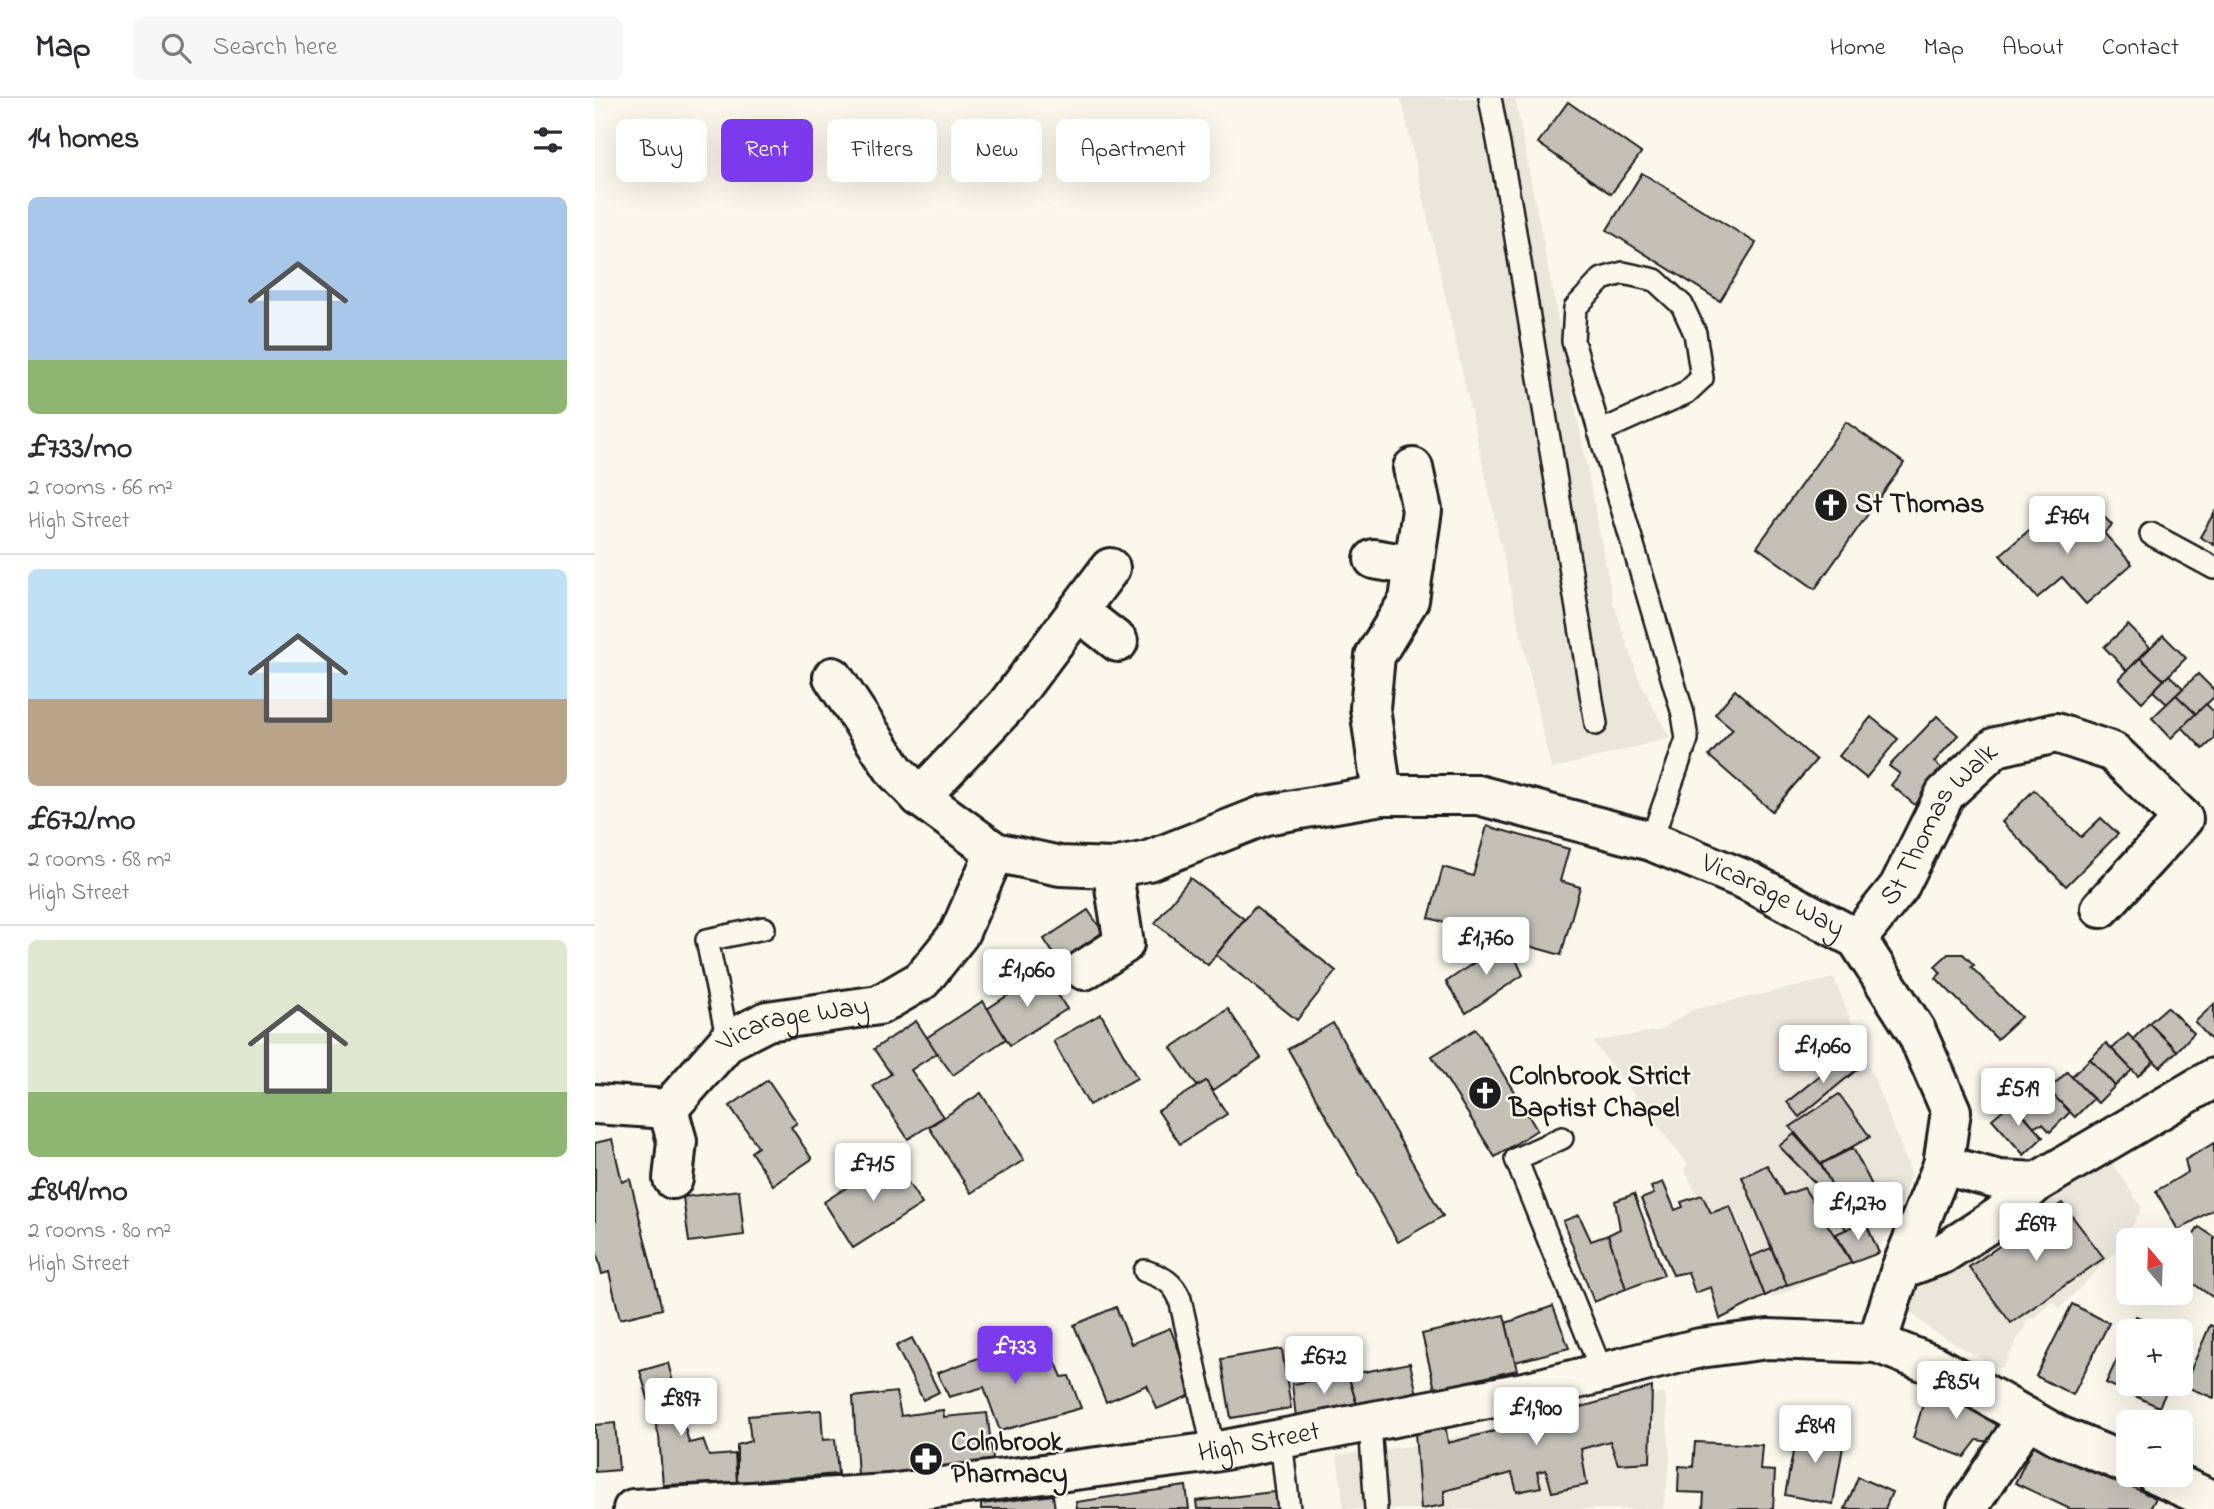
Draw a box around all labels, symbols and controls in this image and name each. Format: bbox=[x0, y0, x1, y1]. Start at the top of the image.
search box bbox=[133, 17, 623, 80]
text: Map bbox=[35, 24, 91, 72]
icon: search bbox=[157, 29, 195, 67]
text: Search here bbox=[213, 29, 337, 67]
text: Home bbox=[1830, 31, 1886, 66]
text: Map bbox=[1924, 31, 1964, 66]
text: About bbox=[2002, 31, 2064, 66]
text: Contact bbox=[2102, 31, 2179, 66]
text: 14 homes bbox=[28, 118, 139, 162]
chip: Buy bbox=[616, 119, 707, 182]
chip: Rent bbox=[721, 119, 813, 182]
chip: Filters bbox=[827, 119, 937, 182]
chip: New bbox=[951, 119, 1042, 182]
chip: Apartment bbox=[1056, 119, 1210, 182]
icon: filters bbox=[529, 121, 567, 159]
icon: home bbox=[235, 243, 361, 369]
text: £733/mo bbox=[28, 428, 132, 472]
text: 2 rooms · 66 m² bbox=[28, 472, 173, 505]
place label: St Thomas bbox=[1855, 485, 1984, 526]
church icon: St Thomas bbox=[1812, 486, 1850, 524]
pin: £764 bbox=[2026, 496, 2108, 556]
text: £764 bbox=[2045, 502, 2089, 535]
text: High Street bbox=[28, 505, 130, 538]
icon: home bbox=[235, 615, 361, 741]
street label: St Thomas Walk bbox=[1870, 733, 2008, 915]
text: £672/mo bbox=[28, 800, 136, 844]
street label: Vicarage Way bbox=[1694, 843, 1852, 949]
text: 2 rooms · 68 m² bbox=[28, 844, 171, 877]
text: High Street bbox=[28, 877, 130, 910]
pin: £1,760 bbox=[1429, 918, 1543, 977]
text: £1,760 bbox=[1458, 923, 1514, 956]
pin: £1,060 bbox=[970, 950, 1084, 1009]
text: £1,060 bbox=[999, 955, 1055, 988]
icon: home bbox=[235, 986, 361, 1112]
street label: Vicarage Way bbox=[706, 986, 872, 1062]
pin: £1,060 bbox=[1766, 1026, 1880, 1085]
text: £1,060 bbox=[1795, 1031, 1851, 1064]
place label: Colnbrook Strict Baptist Chapel bbox=[1507, 1057, 1691, 1130]
pin: £519 bbox=[1977, 1068, 2059, 1128]
church icon: Colnbrook Strict Baptist Chapel bbox=[1466, 1074, 1504, 1112]
text: £519 bbox=[1997, 1074, 2039, 1107]
pin: £715 bbox=[832, 1144, 914, 1203]
text: £715 bbox=[851, 1149, 895, 1182]
text: £849/mo bbox=[28, 1171, 128, 1215]
pin: £1,270 bbox=[1801, 1182, 1915, 1242]
text: £1,270 bbox=[1830, 1188, 1886, 1221]
pin: £697 bbox=[1995, 1204, 2077, 1263]
text: £697 bbox=[2015, 1209, 2057, 1242]
text: 2 rooms · 80 m² bbox=[28, 1215, 171, 1248]
north arrow bbox=[2116, 1228, 2193, 1306]
map controls bbox=[2116, 1228, 2193, 1487]
text: High Street bbox=[28, 1248, 130, 1281]
button: + bbox=[2116, 1319, 2193, 1396]
pin: £733 bbox=[974, 1326, 1056, 1386]
text: £733 bbox=[994, 1332, 1037, 1365]
pin: £672 bbox=[1283, 1336, 1365, 1396]
text: £672 bbox=[1301, 1342, 1347, 1375]
pin: £854 bbox=[1915, 1362, 1997, 1421]
text: £854 bbox=[1933, 1367, 1979, 1400]
pin: £897 bbox=[640, 1378, 722, 1438]
text: £897 bbox=[661, 1384, 701, 1417]
pin: £1,900 bbox=[1479, 1388, 1593, 1447]
text: £1,900 bbox=[1510, 1393, 1562, 1426]
pin: £849 bbox=[1774, 1406, 1856, 1465]
button: − bbox=[2116, 1410, 2193, 1487]
street label: High Street bbox=[1196, 1411, 1324, 1474]
text: £849 bbox=[1795, 1411, 1835, 1444]
place label: Colnbrook Pharmacy bbox=[951, 1423, 1067, 1496]
pharmacy icon: Colnbrook Pharmacy bbox=[907, 1440, 945, 1478]

